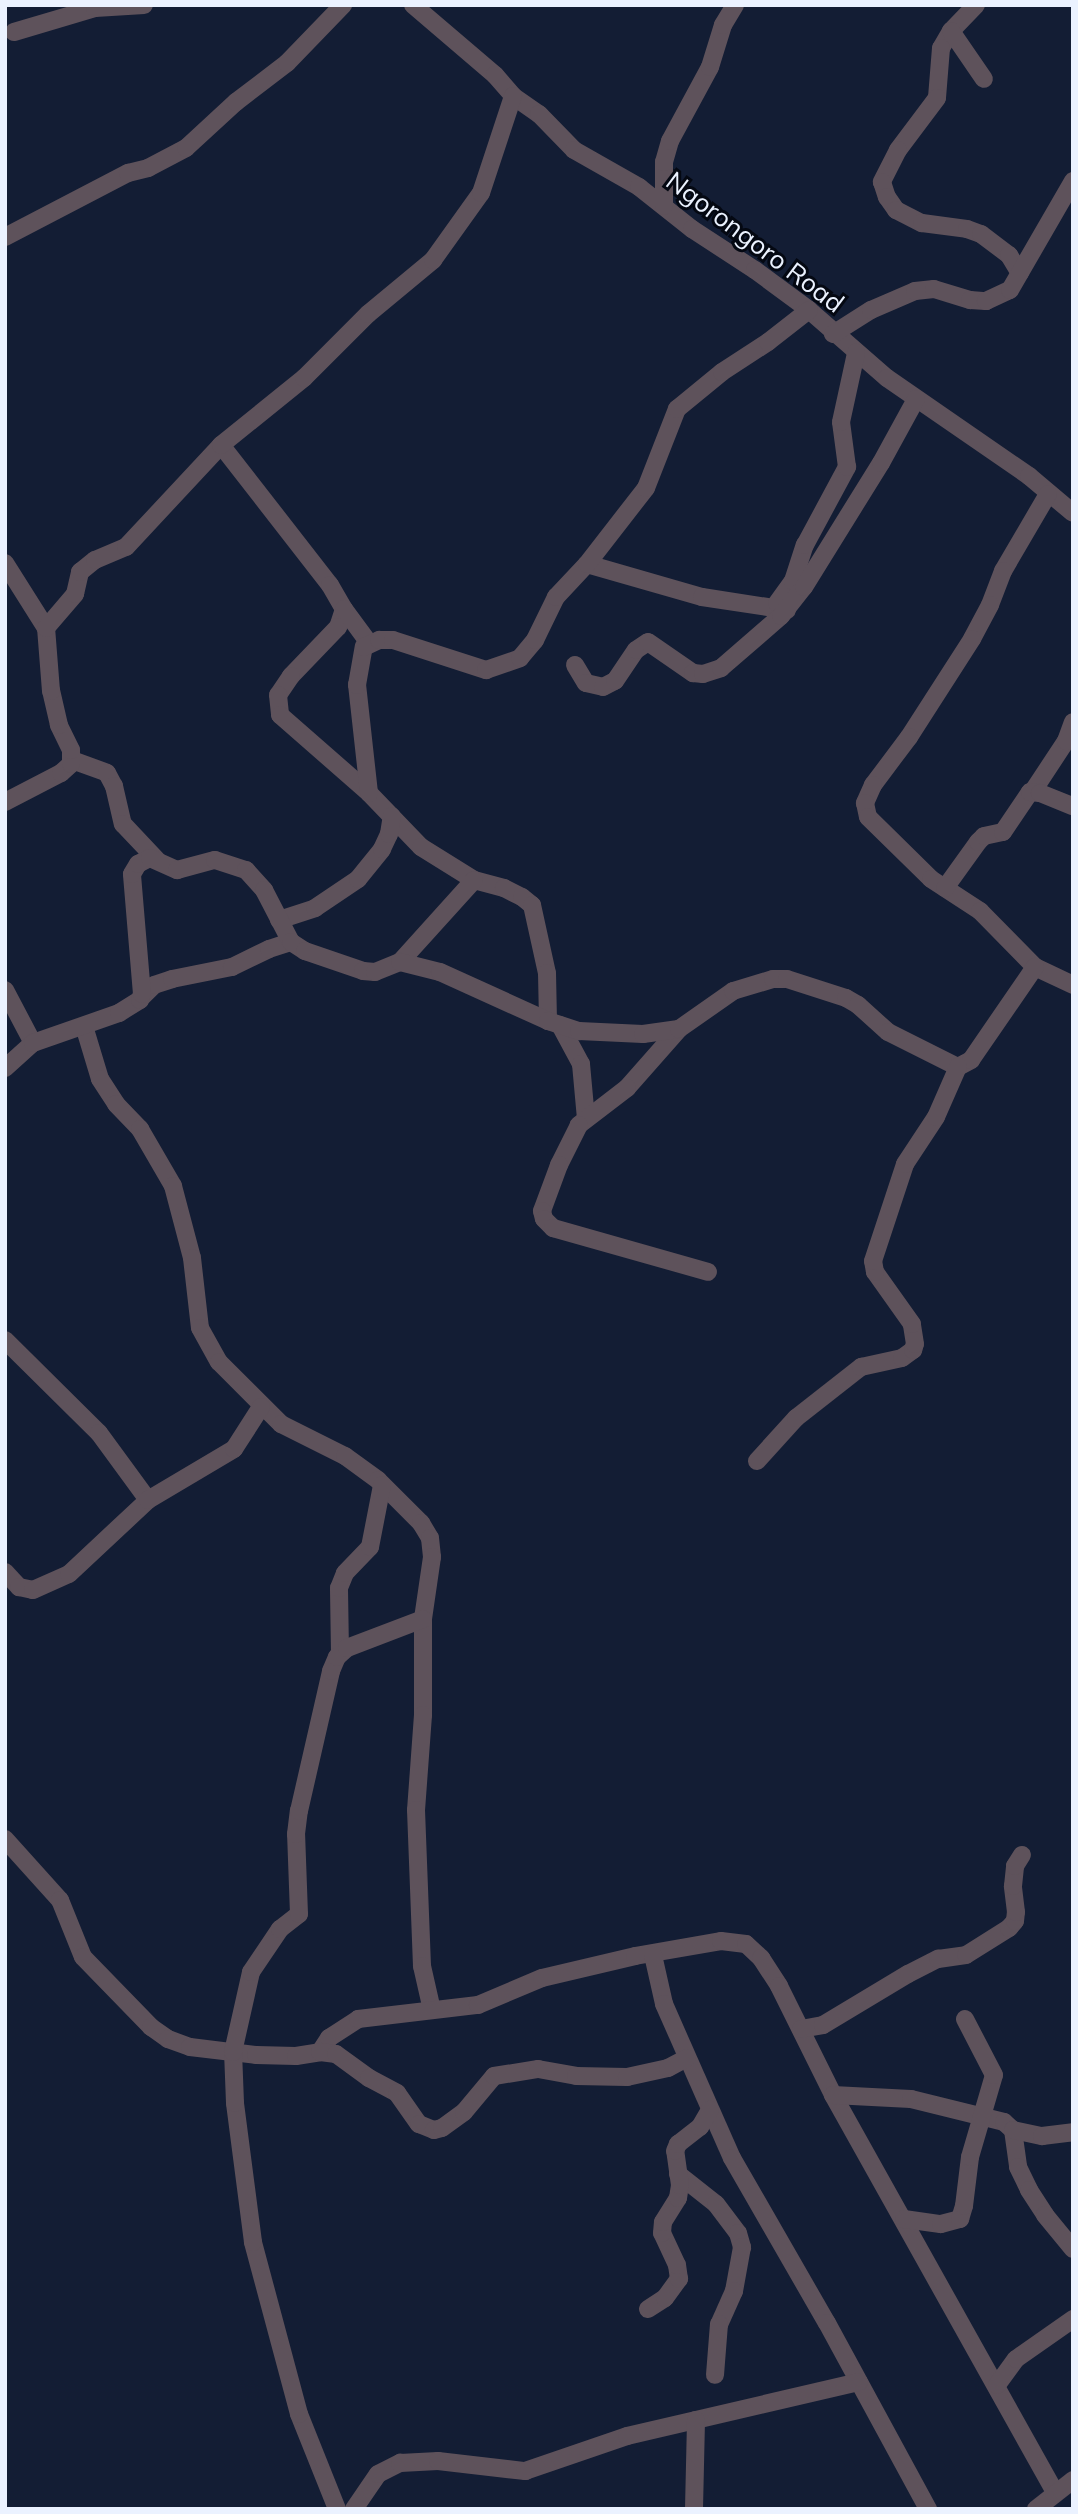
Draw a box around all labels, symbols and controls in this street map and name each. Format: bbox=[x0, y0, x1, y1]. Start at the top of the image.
street label: Ngorongoro Road bbox=[660, 165, 850, 319]

